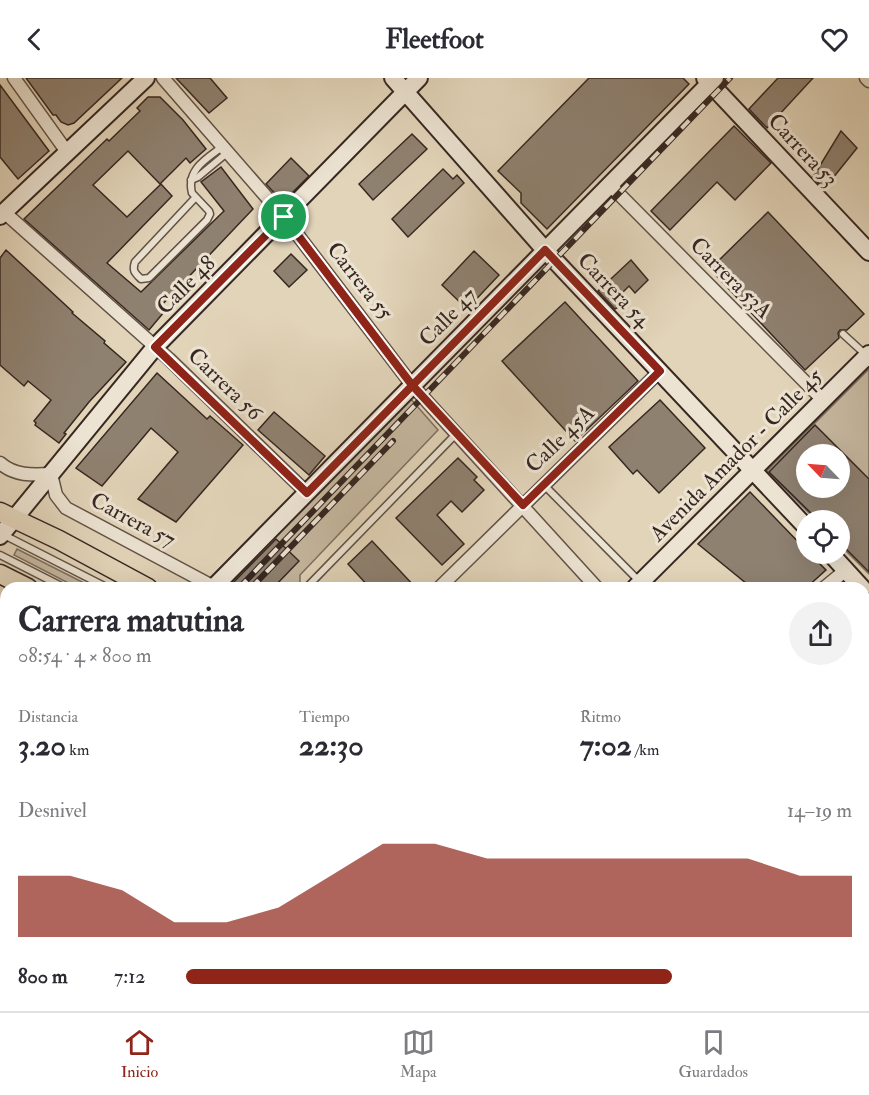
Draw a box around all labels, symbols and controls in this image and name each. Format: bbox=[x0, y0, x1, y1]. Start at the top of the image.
icon: back bbox=[18, 23, 51, 56]
text: Fleetfoot bbox=[385, 23, 484, 56]
icon: heart bbox=[818, 23, 851, 56]
street label: Carrera 53 bbox=[762, 107, 844, 193]
pin bbox=[258, 191, 309, 242]
icon: arrive bbox=[267, 200, 300, 233]
street label: Carrera 53A bbox=[684, 231, 778, 325]
street label: Carrera 55 bbox=[321, 236, 399, 326]
street label: Carrera 54 bbox=[571, 247, 657, 334]
street label: Calle 48 bbox=[151, 250, 221, 320]
street label: Calle 47 bbox=[413, 282, 483, 352]
street label: Carrera 56 bbox=[182, 342, 270, 428]
street label: Avenida Amador - Calle 45 bbox=[643, 362, 829, 548]
street label: Calle 45A bbox=[519, 399, 601, 479]
north arrow bbox=[796, 444, 850, 498]
map controls bbox=[796, 444, 850, 564]
street label: Carrera 57 bbox=[86, 486, 180, 554]
button: locate bbox=[796, 510, 850, 564]
text: Carrera matutina bbox=[18, 600, 244, 641]
button: share bbox=[789, 602, 852, 665]
text: 08:54 · 4 × 800 m bbox=[18, 643, 152, 668]
text: Distancia bbox=[18, 707, 78, 727]
text: Tiempo bbox=[299, 707, 350, 727]
text: Ritmo bbox=[580, 707, 621, 727]
text: 3.20 bbox=[18, 727, 66, 764]
text: 22:30 bbox=[299, 727, 364, 764]
text: 7:02 bbox=[580, 727, 632, 764]
text: km bbox=[66, 740, 89, 760]
text: /km bbox=[632, 740, 659, 760]
text: Desnivel bbox=[18, 798, 87, 823]
text: 14–19 m bbox=[787, 798, 852, 823]
text: 800 m bbox=[18, 964, 68, 989]
text: 7:12 bbox=[114, 964, 145, 989]
tab: Inicio bbox=[121, 1026, 158, 1082]
tab: Mapa bbox=[400, 1026, 437, 1082]
tab: Guardados bbox=[678, 1026, 748, 1082]

